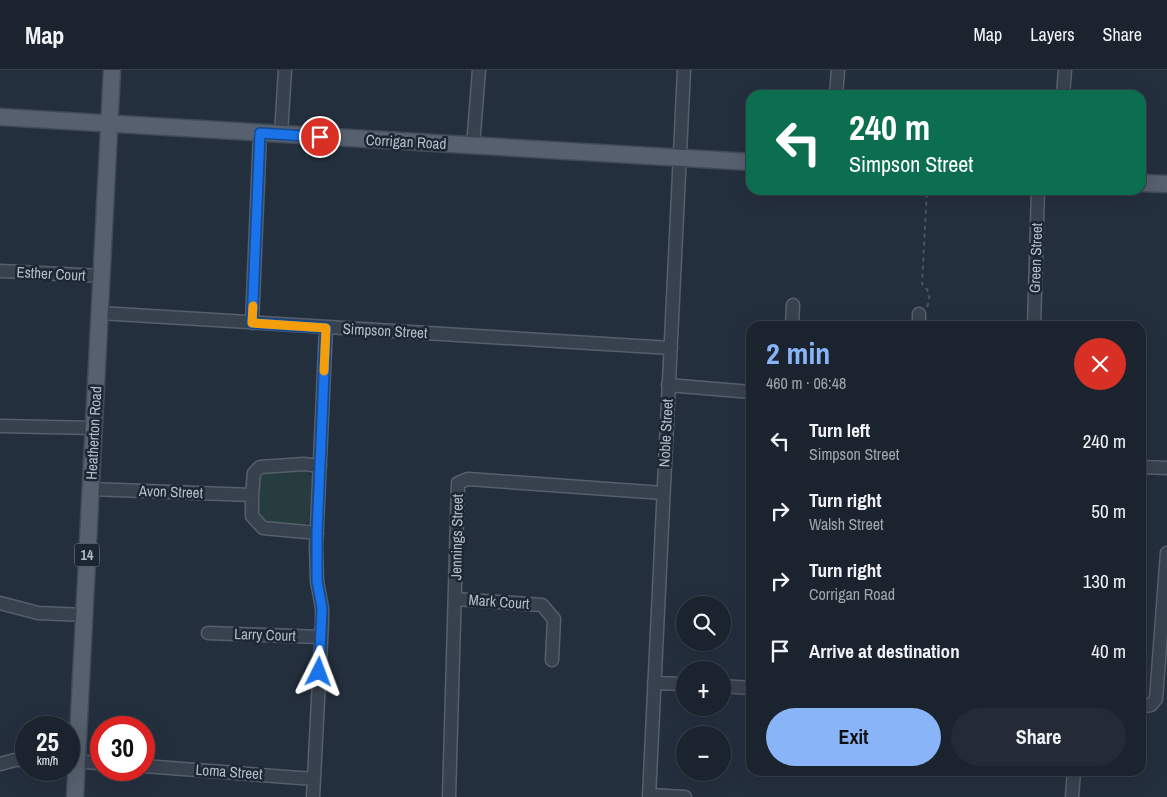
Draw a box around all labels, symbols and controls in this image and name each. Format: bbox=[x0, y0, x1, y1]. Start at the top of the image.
text: Map bbox=[25, 19, 64, 51]
text: Map bbox=[974, 22, 1002, 47]
text: Layers bbox=[1030, 22, 1075, 47]
text: Share bbox=[1103, 22, 1142, 47]
text: 240 m bbox=[849, 104, 930, 151]
icon: left bbox=[766, 110, 831, 175]
pin bbox=[299, 116, 341, 158]
icon: arrive bbox=[306, 123, 334, 151]
street label: Corrigan Road bbox=[365, 129, 447, 154]
text: Simpson Street bbox=[849, 149, 973, 179]
street label: Green Street bbox=[1024, 222, 1047, 294]
street label: Esther Court bbox=[16, 261, 87, 286]
street label: Simpson Street bbox=[342, 318, 428, 343]
text: 2 min bbox=[766, 333, 830, 373]
button: close bbox=[1074, 338, 1126, 390]
text: 460 m · 06:48 bbox=[766, 372, 846, 394]
street label: Heatherton Road bbox=[81, 386, 106, 480]
street label: Noble Street bbox=[653, 398, 678, 468]
text: Turn left bbox=[809, 417, 870, 443]
icon: left bbox=[766, 427, 794, 455]
text: 240 m bbox=[1083, 428, 1126, 454]
text: Simpson Street bbox=[809, 443, 899, 465]
street label: Avon Street bbox=[138, 480, 204, 503]
text: Turn right bbox=[809, 487, 881, 513]
street label: Jennings Street bbox=[445, 493, 468, 580]
icon: right bbox=[766, 497, 794, 525]
text: 50 m bbox=[1091, 498, 1126, 524]
text: Walsh Street bbox=[809, 513, 884, 535]
road number: 14 bbox=[74, 544, 100, 566]
text: Turn right bbox=[809, 557, 881, 583]
icon: right bbox=[766, 567, 794, 595]
text: 130 m bbox=[1083, 568, 1126, 594]
text: Corrigan Road bbox=[809, 583, 895, 605]
street label: Mark Court bbox=[468, 589, 531, 614]
map controls bbox=[676, 596, 731, 781]
button: search bbox=[676, 596, 731, 651]
street label: Larry Court bbox=[234, 623, 297, 646]
icon: arrive bbox=[766, 637, 794, 665]
text: Arrive at destination bbox=[809, 638, 960, 664]
text: 40 m bbox=[1091, 638, 1126, 664]
position arrow bbox=[292, 645, 344, 697]
button: + bbox=[676, 661, 731, 716]
button: Exit bbox=[766, 708, 941, 766]
button: Share bbox=[951, 708, 1126, 766]
speed limit sign: 30 bbox=[90, 716, 155, 781]
text: 25 bbox=[36, 725, 59, 759]
button: − bbox=[676, 726, 731, 781]
text: km/h bbox=[37, 753, 58, 769]
street label: Loma Street bbox=[195, 759, 264, 784]

